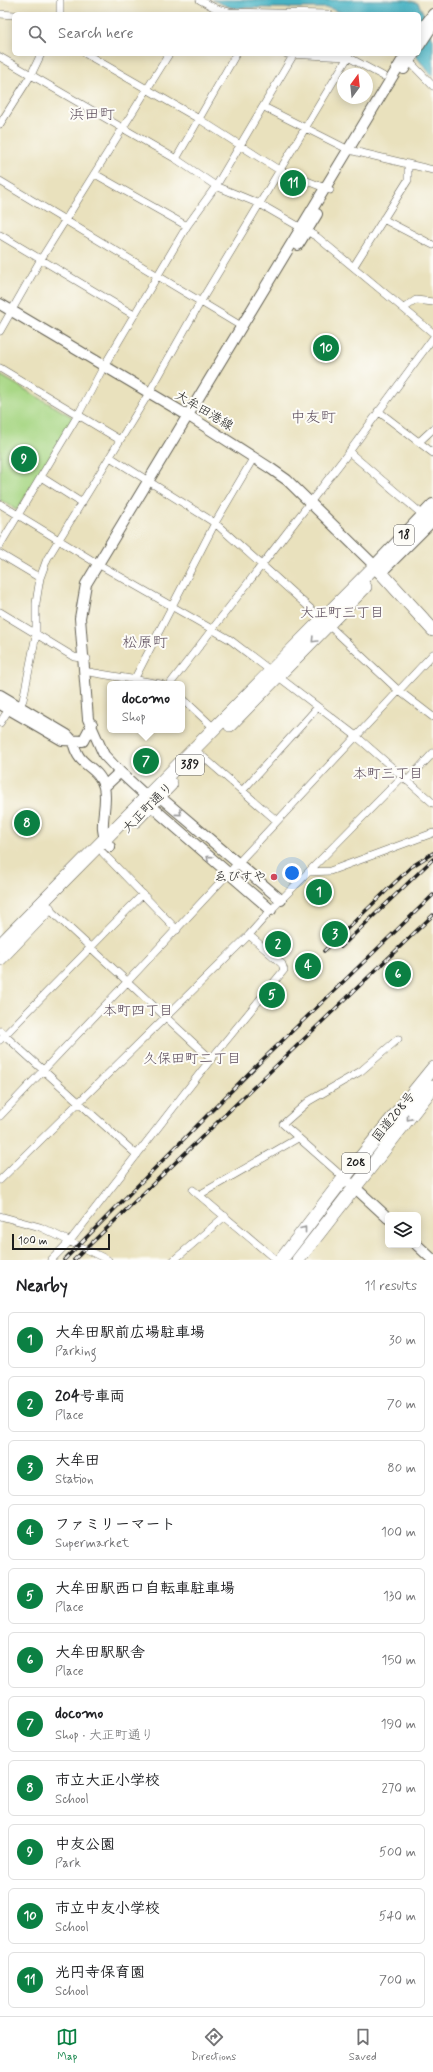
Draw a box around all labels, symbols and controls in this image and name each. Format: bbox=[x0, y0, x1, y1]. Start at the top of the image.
search box bbox=[12, 12, 421, 56]
icon: search bbox=[26, 23, 48, 45]
text: Search here bbox=[58, 24, 134, 44]
north arrow bbox=[337, 68, 373, 104]
district label: 浜田町 bbox=[69, 105, 115, 125]
pin: 11 bbox=[280, 168, 306, 198]
pin: 10 bbox=[313, 333, 339, 363]
street label: 大牟田港線 bbox=[172, 387, 237, 436]
district label: 中友町 bbox=[290, 408, 336, 428]
pin: 9 bbox=[11, 444, 37, 474]
road number: 18 bbox=[394, 525, 414, 545]
district label: 大正町三丁目 bbox=[300, 604, 384, 622]
district label: 松原町 bbox=[122, 633, 168, 653]
one-way arrow bbox=[311, 635, 319, 643]
popup bbox=[107, 681, 185, 733]
text: docomo bbox=[122, 689, 170, 709]
text: Shop bbox=[122, 709, 146, 726]
pin: 7 bbox=[133, 746, 159, 776]
road number: 389 bbox=[176, 755, 204, 775]
district label: 本町三丁目 bbox=[353, 765, 423, 783]
street label: 大正町通り bbox=[119, 779, 177, 837]
pin: 8 bbox=[14, 808, 40, 838]
one-way arrow bbox=[174, 808, 182, 816]
one-way arrow bbox=[207, 855, 214, 862]
your location bbox=[282, 863, 302, 883]
place label: ゑびすや bbox=[214, 869, 266, 886]
marker: ゑびすや bbox=[269, 872, 279, 882]
pin: 1 bbox=[306, 877, 332, 907]
pin: 3 bbox=[322, 919, 348, 949]
pin: 2 bbox=[265, 929, 291, 959]
pin: 4 bbox=[295, 951, 321, 981]
pin: 6 bbox=[385, 959, 411, 989]
pin: 5 bbox=[259, 980, 285, 1010]
district label: 本町四丁目 bbox=[103, 1002, 173, 1020]
district label: 久保田町二丁目 bbox=[143, 1050, 241, 1068]
street label: 国道208号 bbox=[369, 1088, 419, 1146]
one-way arrow bbox=[406, 1113, 413, 1121]
road number: 208 bbox=[342, 1153, 370, 1173]
map controls bbox=[385, 1212, 421, 1248]
button: layers bbox=[385, 1212, 421, 1248]
one-way arrow bbox=[299, 1226, 306, 1233]
scale bar bbox=[12, 1232, 110, 1251]
text: 100 m bbox=[18, 1234, 48, 1248]
text: Nearby bbox=[16, 1275, 68, 1297]
text: 11 results bbox=[365, 1278, 417, 1295]
text: 大牟田駅前広場駐車場 bbox=[55, 1323, 205, 1343]
text: 1 bbox=[27, 1332, 33, 1349]
text: 30 m bbox=[389, 1332, 416, 1349]
text: Parking bbox=[55, 1343, 97, 1360]
text: 204号車両 bbox=[55, 1387, 125, 1407]
text: 2 bbox=[27, 1396, 33, 1413]
text: 70 m bbox=[387, 1396, 416, 1413]
text: Place bbox=[55, 1407, 84, 1424]
text: 大牟田 bbox=[55, 1451, 100, 1471]
text: 3 bbox=[27, 1460, 33, 1477]
text: 80 m bbox=[387, 1460, 416, 1477]
text: Station bbox=[55, 1471, 93, 1488]
text: ファミリーマート bbox=[55, 1515, 176, 1535]
text: 4 bbox=[26, 1524, 34, 1541]
text: 100 m bbox=[381, 1524, 416, 1541]
text: Supermarket bbox=[55, 1535, 129, 1552]
text: 大牟田駅西口自転車駐車場 bbox=[55, 1579, 235, 1599]
text: 5 bbox=[26, 1588, 34, 1605]
text: 130 m bbox=[383, 1588, 416, 1605]
text: Place bbox=[55, 1599, 84, 1616]
text: 大牟田駅駅舎 bbox=[55, 1643, 145, 1663]
text: 6 bbox=[27, 1652, 33, 1669]
text: 150 m bbox=[382, 1652, 416, 1669]
text: Place bbox=[55, 1663, 84, 1680]
text: docomo bbox=[55, 1704, 103, 1724]
text: 7 bbox=[26, 1716, 34, 1733]
text: 190 m bbox=[381, 1716, 416, 1733]
text: Shop · 大正町通り bbox=[55, 1727, 154, 1744]
text: 市立大正小学校 bbox=[55, 1771, 160, 1791]
text: 8 bbox=[26, 1780, 34, 1797]
text: 270 m bbox=[381, 1780, 416, 1797]
text: School bbox=[55, 1791, 89, 1808]
text: 中友公園 bbox=[55, 1835, 115, 1855]
text: 9 bbox=[27, 1844, 33, 1861]
text: 500 m bbox=[379, 1844, 416, 1861]
text: Park bbox=[55, 1855, 81, 1872]
text: 市立中友小学校 bbox=[55, 1899, 160, 1919]
text: 10 bbox=[23, 1908, 37, 1925]
text: 540 m bbox=[379, 1908, 416, 1925]
text: School bbox=[55, 1919, 89, 1936]
text: 光円寺保育園 bbox=[55, 1963, 145, 1983]
text: 11 bbox=[24, 1972, 36, 1989]
text: 700 m bbox=[379, 1972, 416, 1989]
text: School bbox=[55, 1983, 89, 2000]
tab: Map bbox=[56, 2026, 78, 2064]
tab: Directions bbox=[191, 2026, 236, 2064]
tab: Saved bbox=[349, 2026, 377, 2064]

